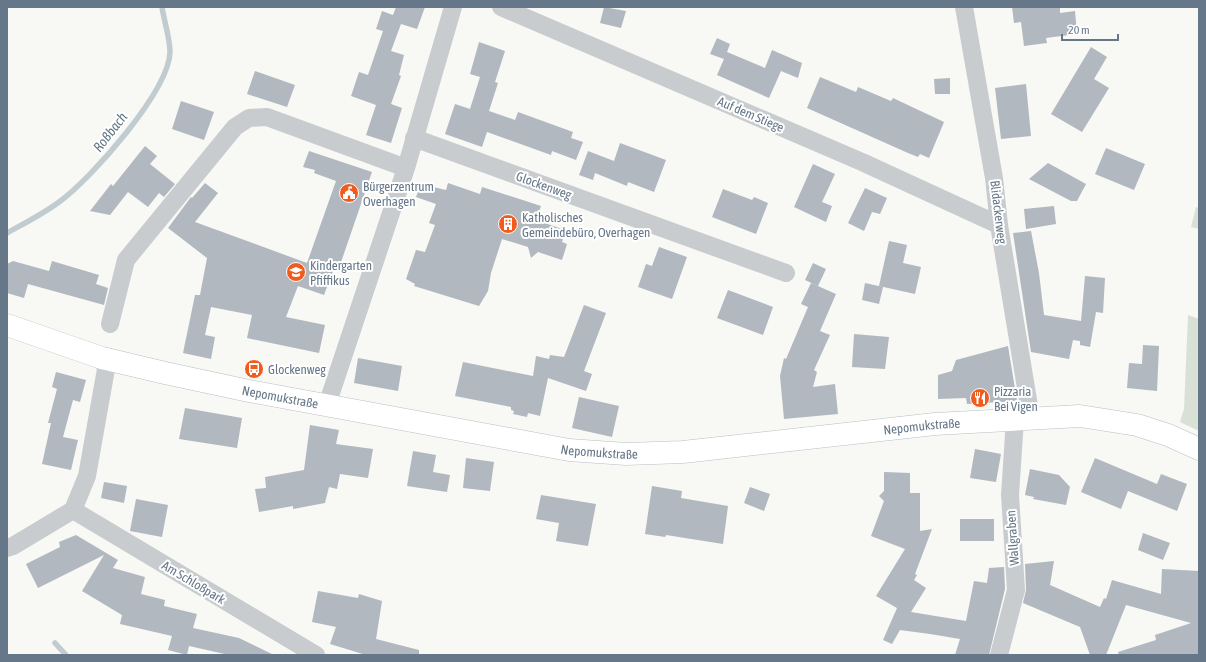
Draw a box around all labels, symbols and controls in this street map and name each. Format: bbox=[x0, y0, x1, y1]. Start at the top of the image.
scale bar bbox=[1062, 16, 1118, 42]
text: 20 m bbox=[1068, 23, 1090, 37]
street label: Auf dem Stiege bbox=[715, 94, 786, 135]
water label: Roßbach bbox=[90, 109, 130, 155]
street label: Glockenweg bbox=[514, 169, 574, 203]
place label: Bürgerzentrum Overhagen bbox=[363, 179, 434, 209]
street label: Blidackerweg bbox=[987, 179, 1010, 245]
public building icon: Bürgerzentrum Overhagen bbox=[338, 182, 360, 204]
place label: Katholisches Gemeindebüro, Overhagen bbox=[522, 210, 650, 240]
building icon: Katholisches Gemeindebüro, Overhagen bbox=[497, 213, 519, 235]
place label: Kindergarten Pfiffikus bbox=[310, 258, 372, 288]
school or university icon: Kindergarten Pfiffikus bbox=[285, 261, 307, 283]
bus stop icon: Glockenweg bbox=[243, 358, 265, 380]
place label: Glockenweg bbox=[268, 362, 326, 377]
street label: Nepomukstraße bbox=[241, 383, 320, 412]
place label: Pizzaria Bei Vigen bbox=[994, 384, 1038, 414]
restaurant icon: Pizzaria Bei Vigen bbox=[969, 387, 991, 409]
street label: Nepomukstraße bbox=[883, 416, 961, 438]
street label: Nepomukstraße bbox=[559, 442, 638, 462]
street label: Wallgraben bbox=[1003, 510, 1022, 566]
street label: Am Schloßpark bbox=[159, 558, 228, 607]

